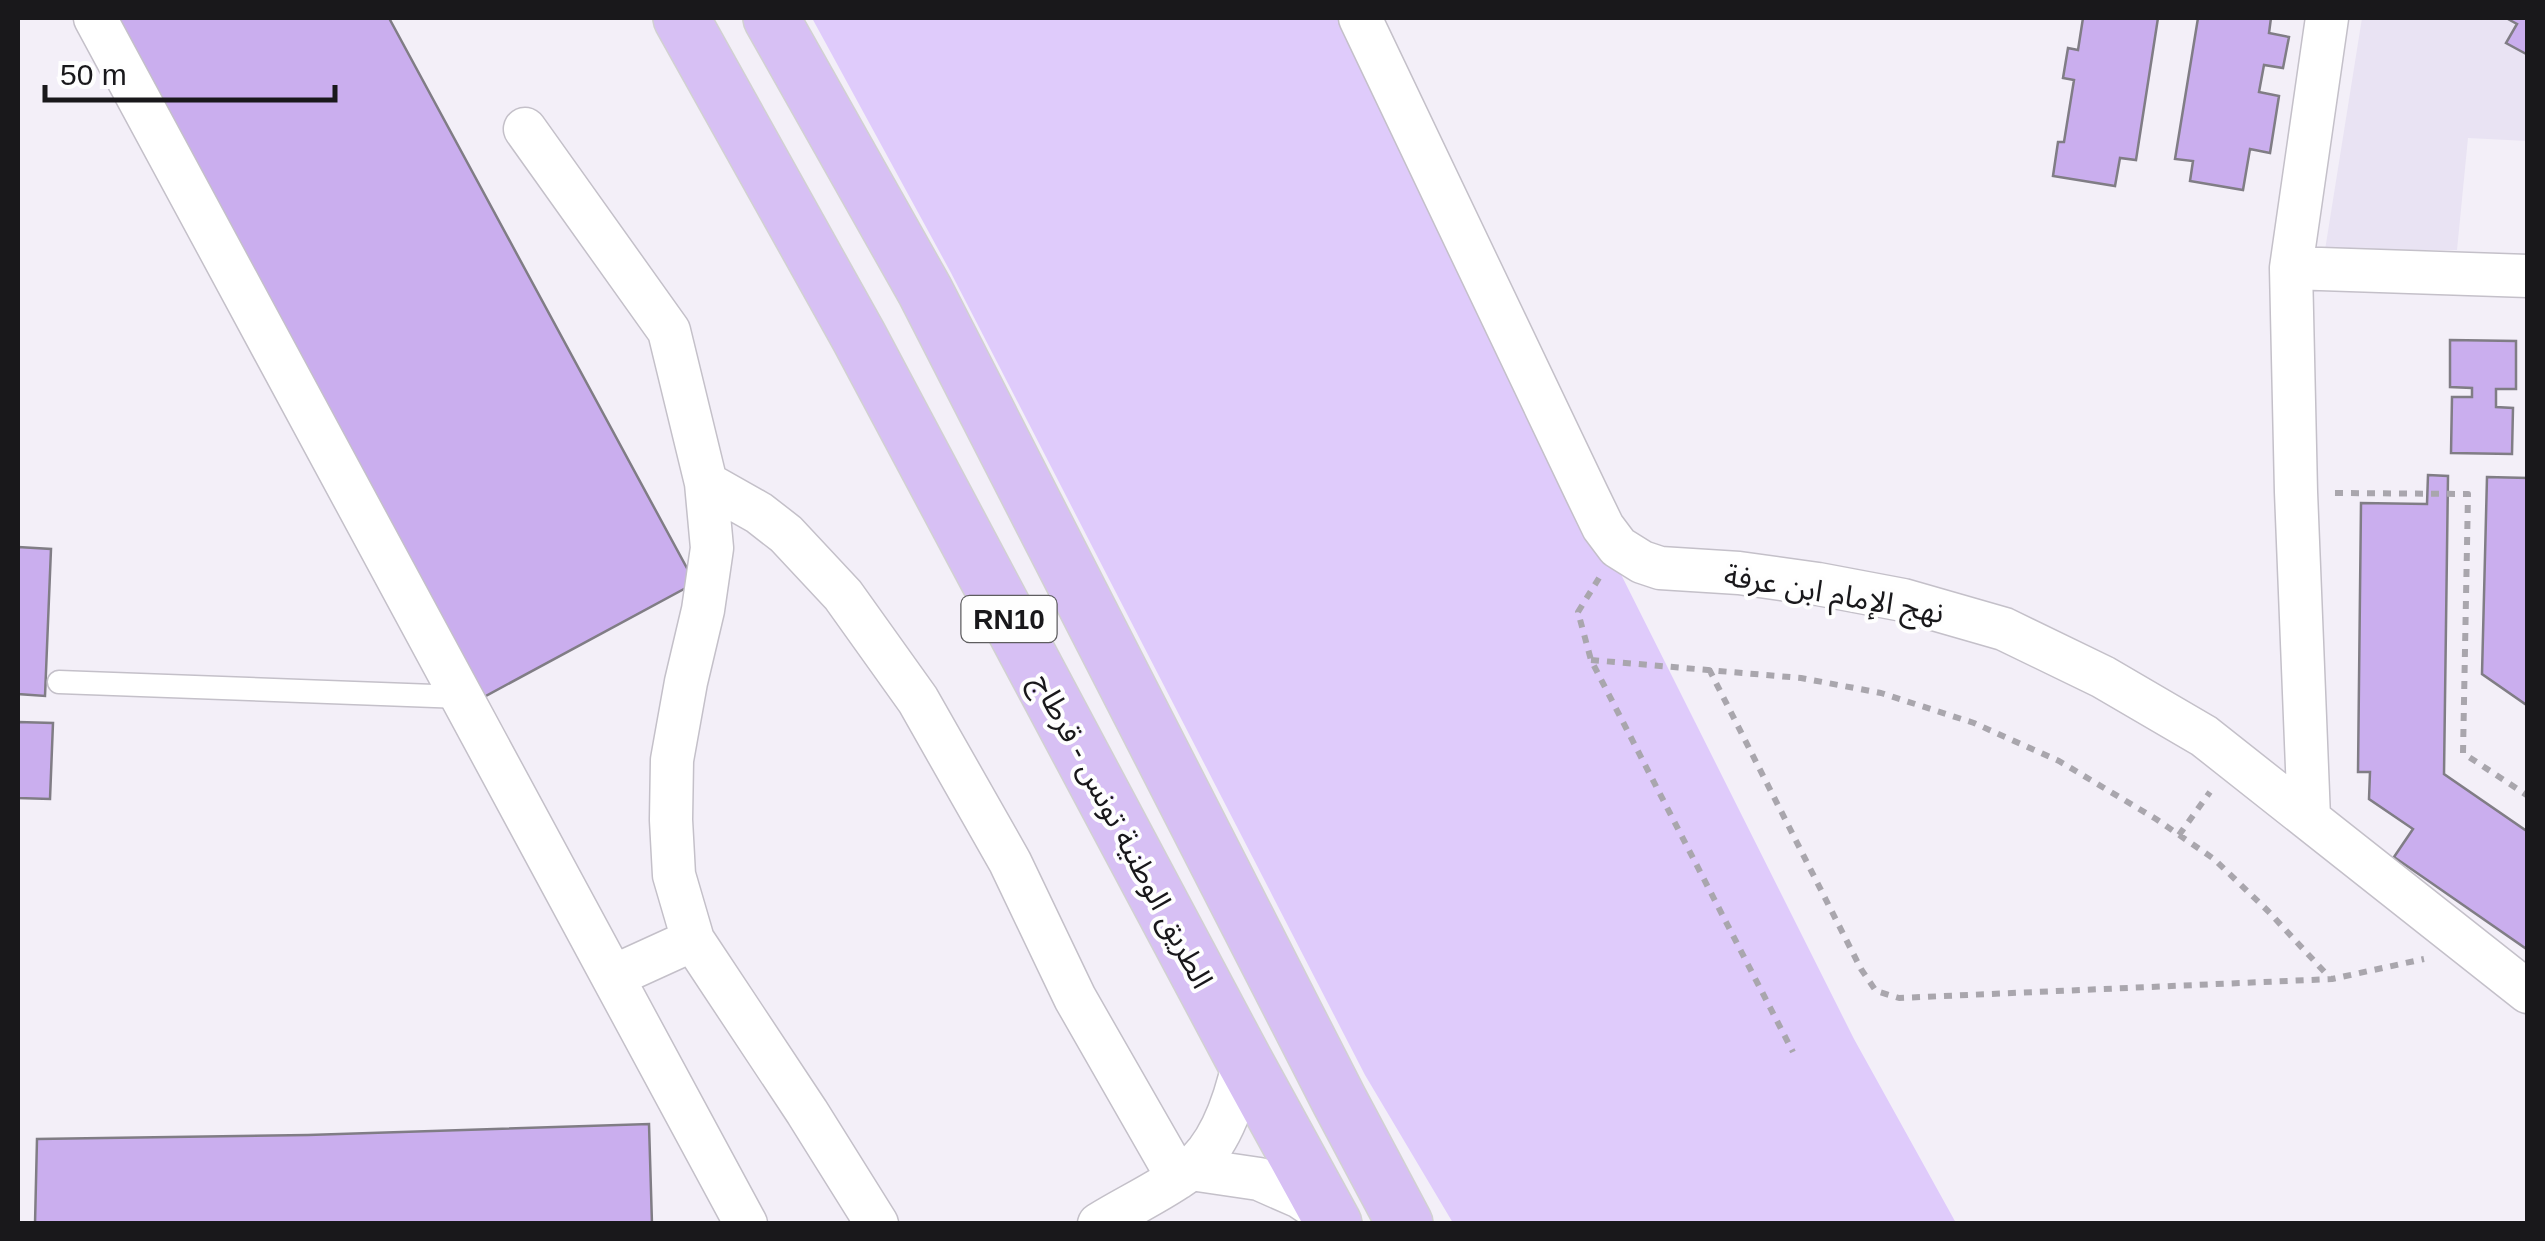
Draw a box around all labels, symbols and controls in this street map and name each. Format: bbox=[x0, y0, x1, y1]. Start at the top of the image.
scale bar bbox=[45, 40, 335, 102]
text: 50 m bbox=[60, 58, 127, 91]
street label: نهج الإمام ابن عرفة bbox=[1721, 558, 1947, 635]
road number: RN10 bbox=[962, 596, 1056, 642]
street label: الطريق الوطنية تونس - قرطاج bbox=[1020, 668, 1219, 996]

